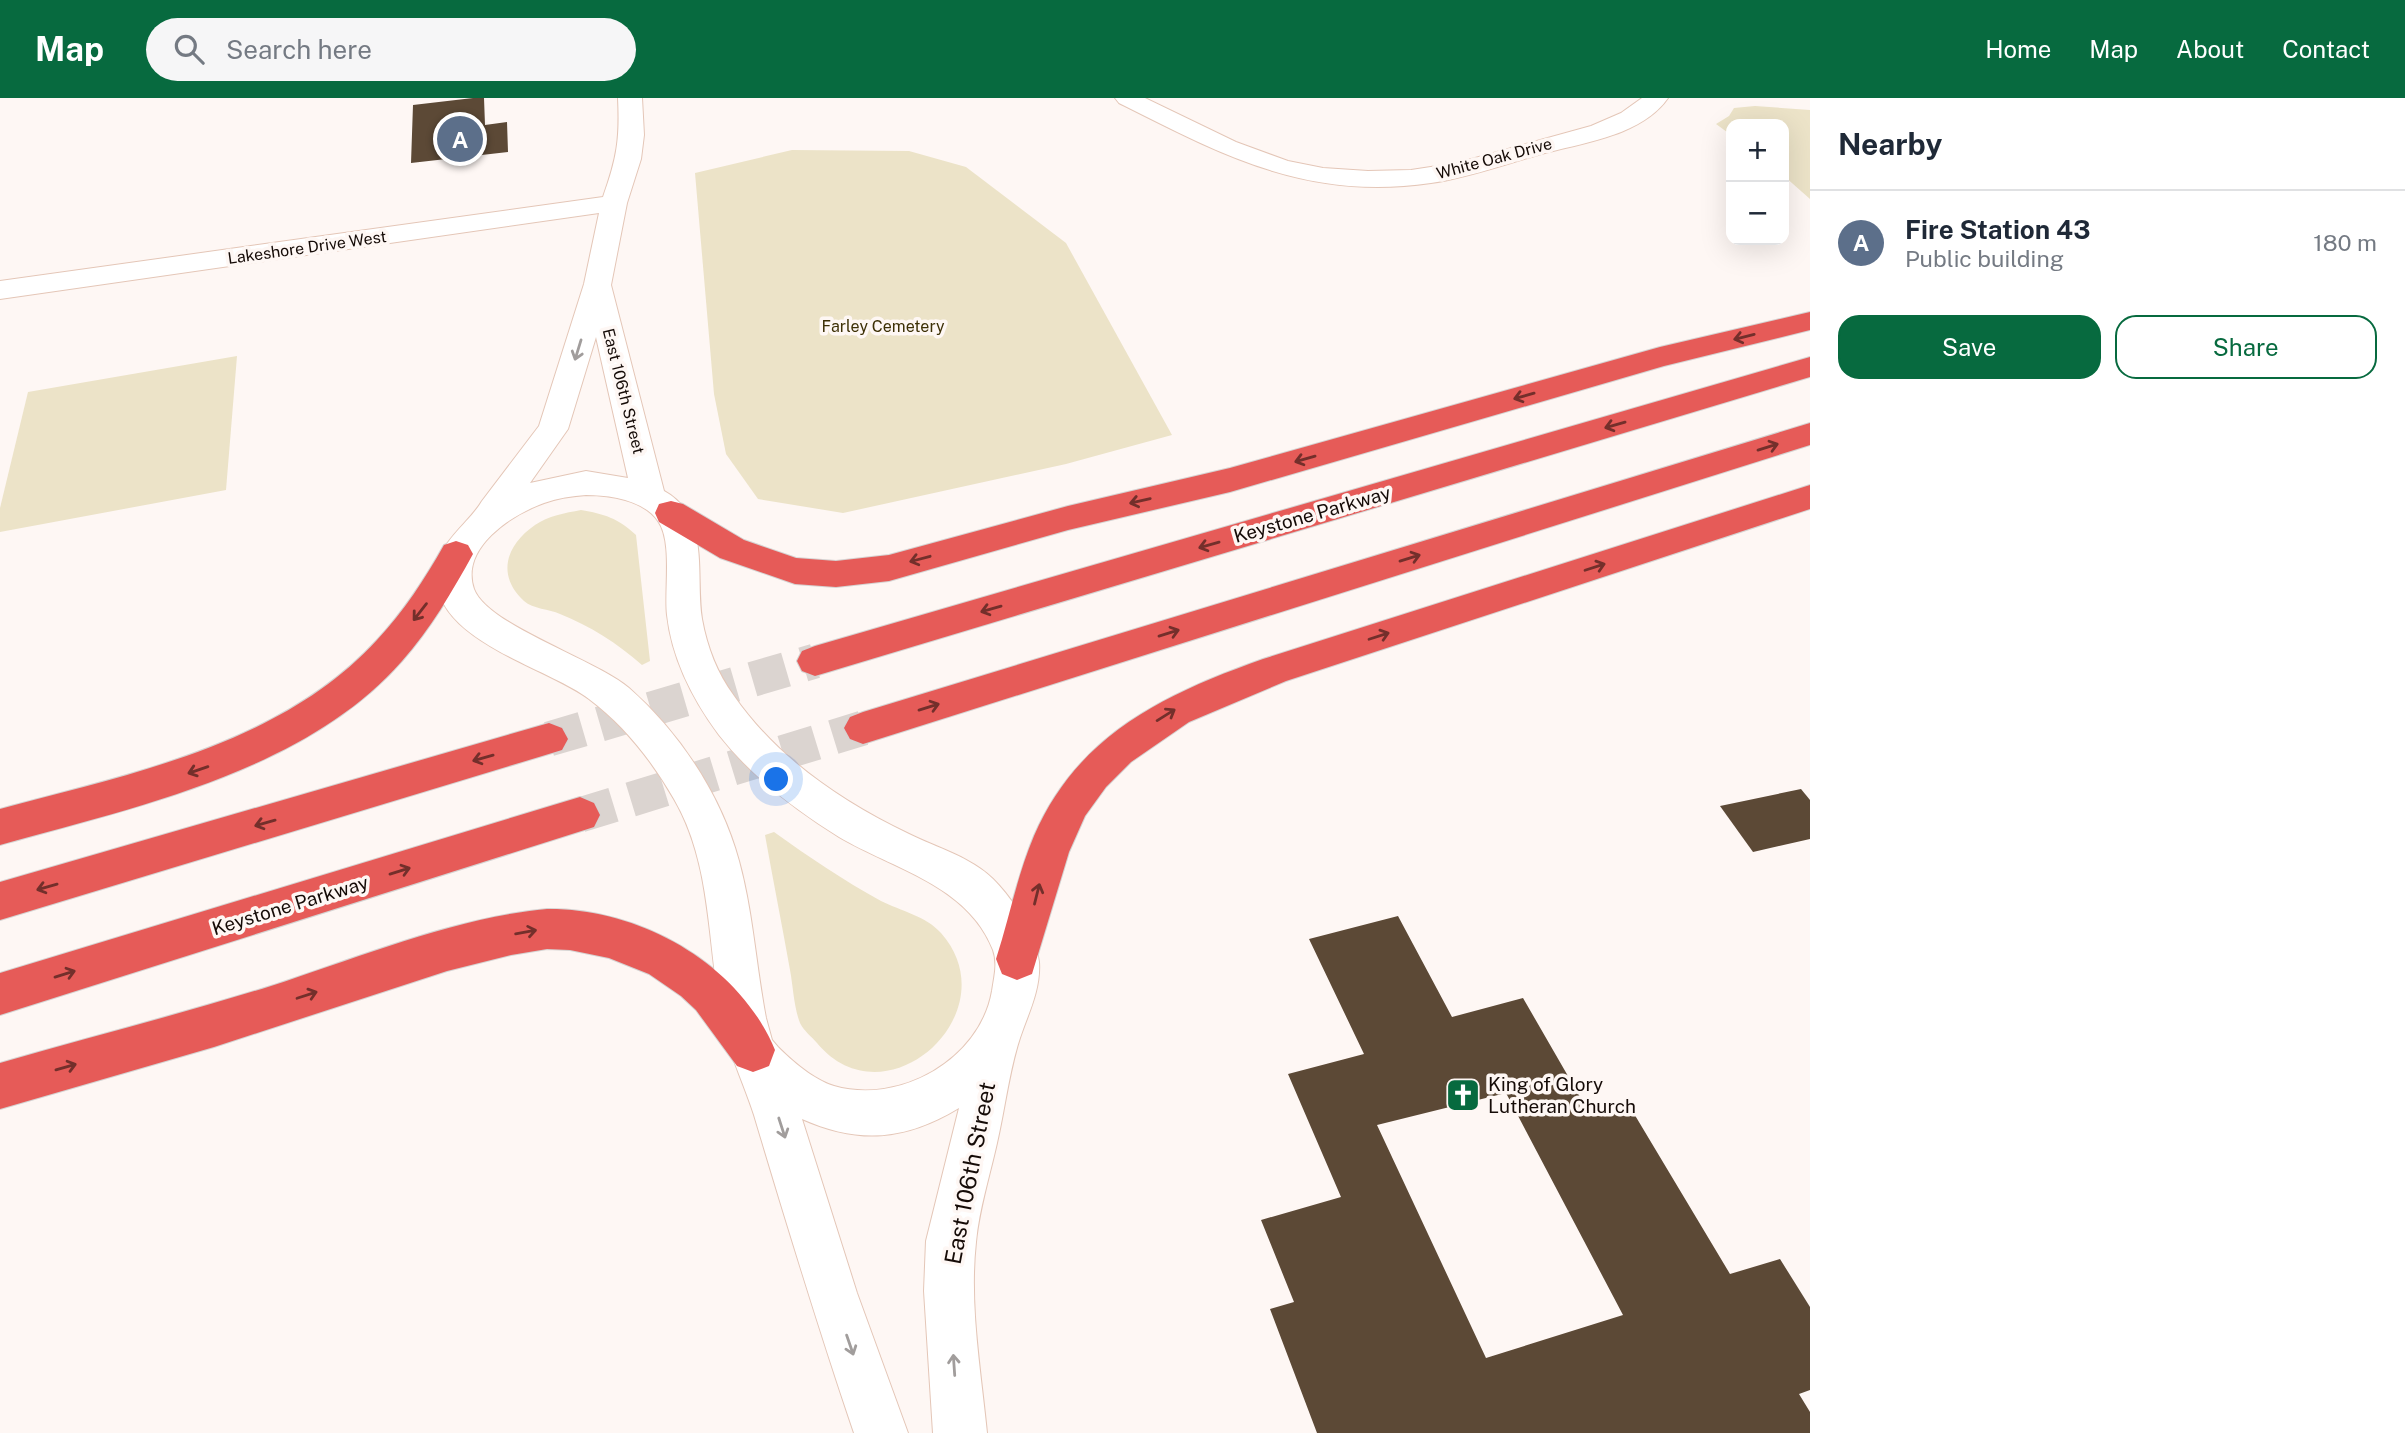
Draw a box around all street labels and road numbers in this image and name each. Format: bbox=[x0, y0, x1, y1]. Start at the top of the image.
street label: White Oak Drive bbox=[1434, 134, 1554, 183]
street label: Lakeshore Drive West bbox=[226, 227, 388, 268]
street label: East 106th Street bbox=[599, 326, 648, 456]
street label: Keystone Parkway bbox=[1231, 481, 1393, 547]
street label: Keystone Parkway bbox=[209, 871, 371, 939]
street label: East 106th Street bbox=[939, 1079, 1000, 1266]

